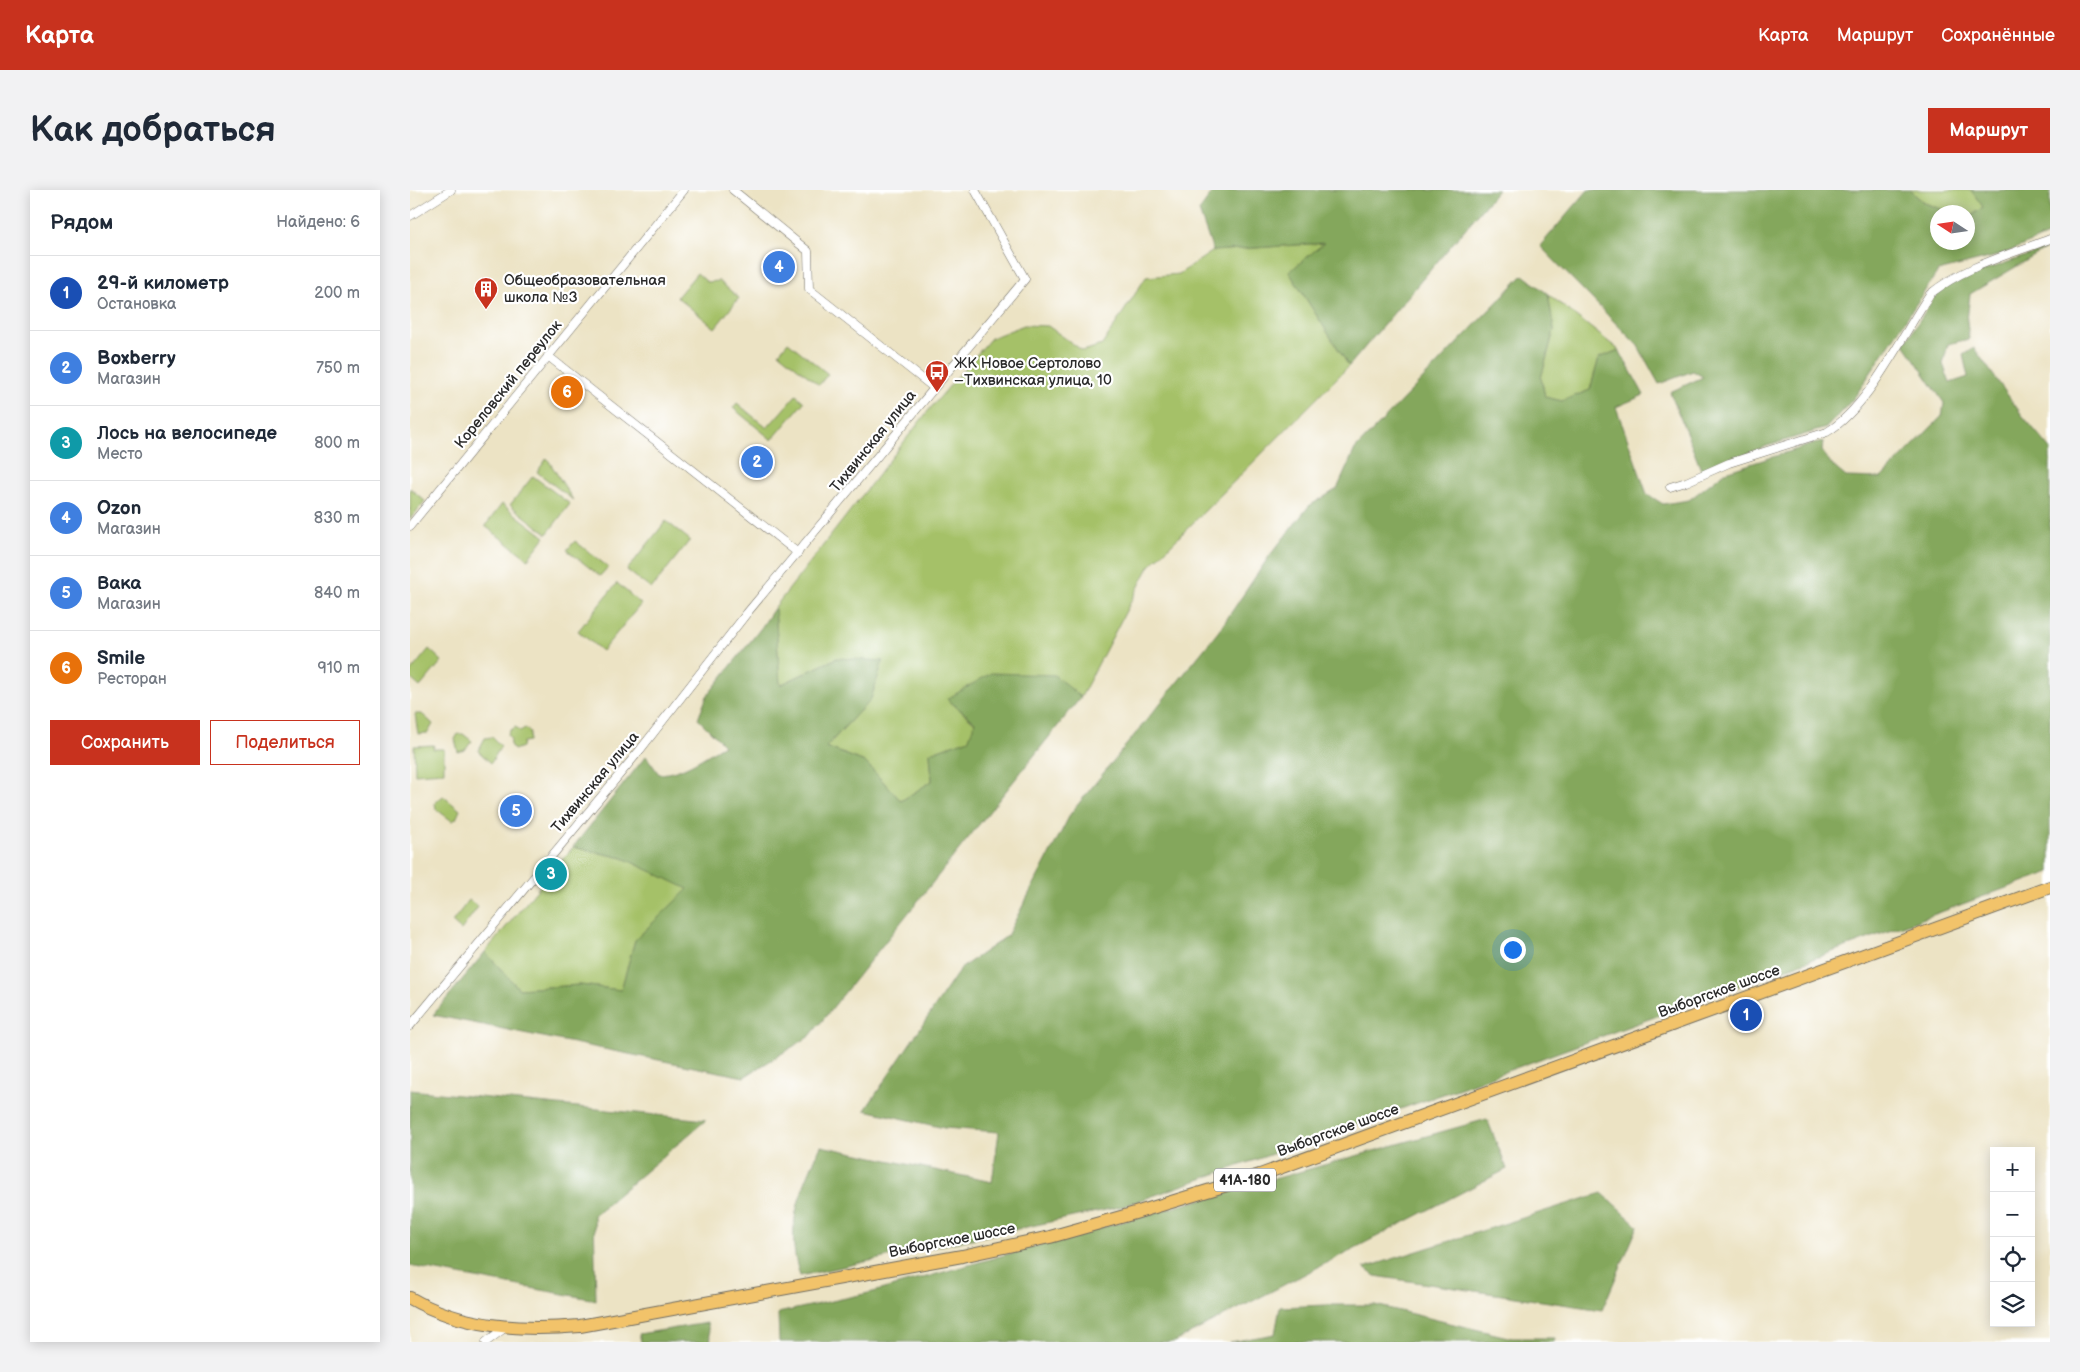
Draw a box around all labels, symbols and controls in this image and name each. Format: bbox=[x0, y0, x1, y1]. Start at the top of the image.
text: Карта bbox=[25, 21, 94, 50]
text: Карта bbox=[1758, 25, 1809, 46]
text: Маршрут bbox=[1837, 25, 1913, 46]
text: Сохранённые bbox=[1941, 25, 2055, 46]
button: Маршрут bbox=[1928, 108, 2050, 153]
text: Как добраться bbox=[30, 109, 276, 152]
north arrow bbox=[1930, 205, 1975, 250]
text: Рядом bbox=[50, 210, 113, 235]
text: Найдено: 6 bbox=[276, 213, 360, 232]
pin: 4 bbox=[763, 248, 795, 286]
place label: Общеобразовательная школа №3 bbox=[504, 271, 666, 307]
text: 29-й километр bbox=[97, 272, 229, 295]
building icon: Общеобразовательная школа №3 bbox=[473, 276, 499, 310]
text: 1 bbox=[63, 284, 69, 303]
text: 200 m bbox=[314, 284, 360, 303]
text: Остановка bbox=[97, 295, 176, 314]
street label: Кореловский переулок bbox=[451, 316, 566, 452]
text: Boxberry bbox=[97, 347, 176, 370]
place label: ЖК Новое Сертолово –Тихвинская улица, 10 bbox=[954, 354, 1112, 390]
text: 2 bbox=[61, 359, 71, 378]
text: 750 m bbox=[316, 359, 360, 378]
bus stop icon: ЖК Новое Сертолово –Тихвинская улица, 10 bbox=[924, 359, 950, 393]
text: Магазин bbox=[97, 370, 161, 389]
pin: 6 bbox=[551, 373, 583, 411]
street label: Тихвинская улица bbox=[826, 386, 921, 496]
text: Лось на велосипеде bbox=[97, 422, 277, 445]
text: 3 bbox=[61, 434, 71, 453]
text: 800 m bbox=[314, 434, 360, 453]
pin: 2 bbox=[741, 443, 773, 481]
text: Место bbox=[97, 445, 143, 464]
text: Ozon bbox=[97, 497, 141, 520]
text: 4 bbox=[61, 509, 71, 528]
text: 830 m bbox=[314, 509, 360, 528]
text: Магазин bbox=[97, 520, 161, 539]
text: Вака bbox=[97, 572, 141, 595]
text: 5 bbox=[61, 584, 71, 603]
text: 840 m bbox=[314, 584, 360, 603]
text: Магазин bbox=[97, 595, 161, 614]
text: Smile bbox=[97, 647, 145, 670]
text: 6 bbox=[61, 659, 71, 678]
text: 910 m bbox=[318, 659, 360, 678]
text: Ресторан bbox=[97, 670, 167, 689]
button: Сохранить bbox=[50, 720, 200, 765]
button: Поделиться bbox=[210, 720, 360, 765]
street label: Тихвинская улица bbox=[547, 728, 643, 837]
pin: 5 bbox=[500, 792, 532, 830]
pin: 3 bbox=[535, 855, 567, 893]
your location bbox=[1500, 937, 1526, 963]
street label: Выборгское шоссе bbox=[1656, 961, 1783, 1022]
pin: 1 bbox=[1730, 996, 1762, 1034]
street label: Выборгское шоссе bbox=[1275, 1100, 1402, 1161]
map controls bbox=[1990, 1147, 2035, 1327]
button: + bbox=[1990, 1147, 2035, 1192]
road number: 41А-180 bbox=[1214, 1168, 1276, 1192]
button: − bbox=[1990, 1192, 2035, 1237]
street label: Выборгское шоссе bbox=[887, 1219, 1017, 1262]
button: locate bbox=[1990, 1237, 2035, 1282]
button: layers bbox=[1990, 1282, 2035, 1327]

